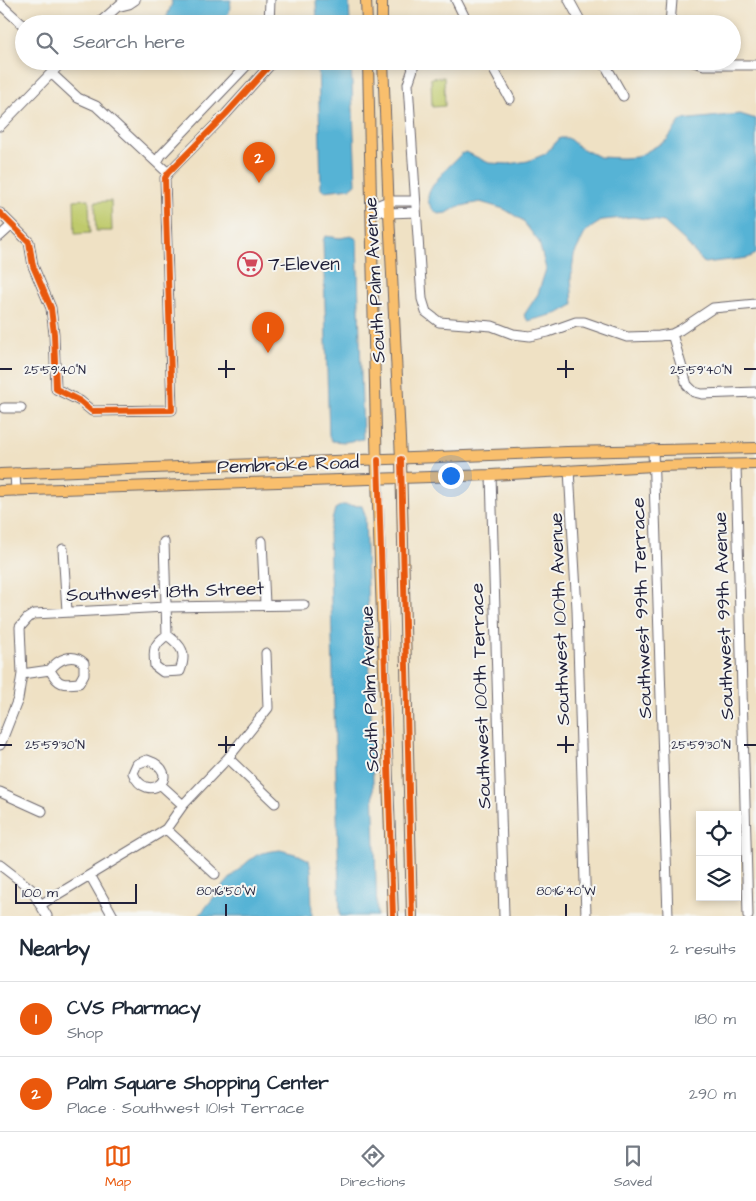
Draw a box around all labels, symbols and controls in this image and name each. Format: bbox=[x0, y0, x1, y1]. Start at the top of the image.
search box bbox=[15, 15, 741, 70]
icon: search bbox=[33, 29, 61, 57]
text: Search here bbox=[73, 29, 185, 56]
pin: 2 bbox=[243, 142, 275, 183]
street label: South Palm Avenue bbox=[357, 196, 393, 364]
supermarket icon: 7-Eleven bbox=[237, 251, 263, 277]
place label: 7-Eleven bbox=[268, 251, 340, 278]
pin: 1 bbox=[252, 312, 284, 353]
text: 25°59'40"N bbox=[24, 362, 86, 379]
text: 25°59'40"N bbox=[670, 362, 732, 379]
street label: Pembroke Road bbox=[216, 449, 360, 481]
your location bbox=[438, 463, 464, 489]
street label: Southwest 99th Terrace bbox=[625, 497, 659, 719]
street label: Southwest 100th Avenue bbox=[543, 512, 577, 726]
street label: Southwest 99th Avenue bbox=[707, 512, 741, 720]
street label: Southwest 18th Street bbox=[66, 575, 265, 609]
street label: Southwest 100th Terrace bbox=[464, 582, 498, 810]
street label: South Palm Avenue bbox=[354, 606, 386, 772]
text: 25°59'30"N bbox=[25, 737, 85, 754]
text: 25°59'30"N bbox=[671, 737, 731, 754]
map controls bbox=[696, 811, 741, 901]
button: locate bbox=[696, 811, 741, 856]
button: layers bbox=[696, 856, 741, 901]
scale bar bbox=[15, 881, 138, 904]
text: 100 m bbox=[22, 883, 58, 903]
text: 80°16'50"W bbox=[196, 883, 256, 900]
text: 80°16'40"W bbox=[537, 883, 596, 900]
text: Nearby bbox=[20, 934, 90, 963]
text: 2 results bbox=[670, 938, 736, 960]
text: CVS Pharmacy bbox=[67, 995, 201, 1022]
text: 1 bbox=[35, 1008, 37, 1030]
text: 180 m bbox=[695, 1008, 736, 1030]
text: Shop bbox=[67, 1022, 103, 1044]
text: Palm Square Shopping Center bbox=[67, 1070, 329, 1097]
text: 2 bbox=[31, 1083, 41, 1105]
text: 290 m bbox=[689, 1083, 736, 1105]
text: Place · Southwest 101st Terrace bbox=[67, 1097, 304, 1119]
tab: Map bbox=[104, 1142, 132, 1192]
tab: Directions bbox=[340, 1142, 405, 1192]
tab: Saved bbox=[614, 1142, 652, 1192]

